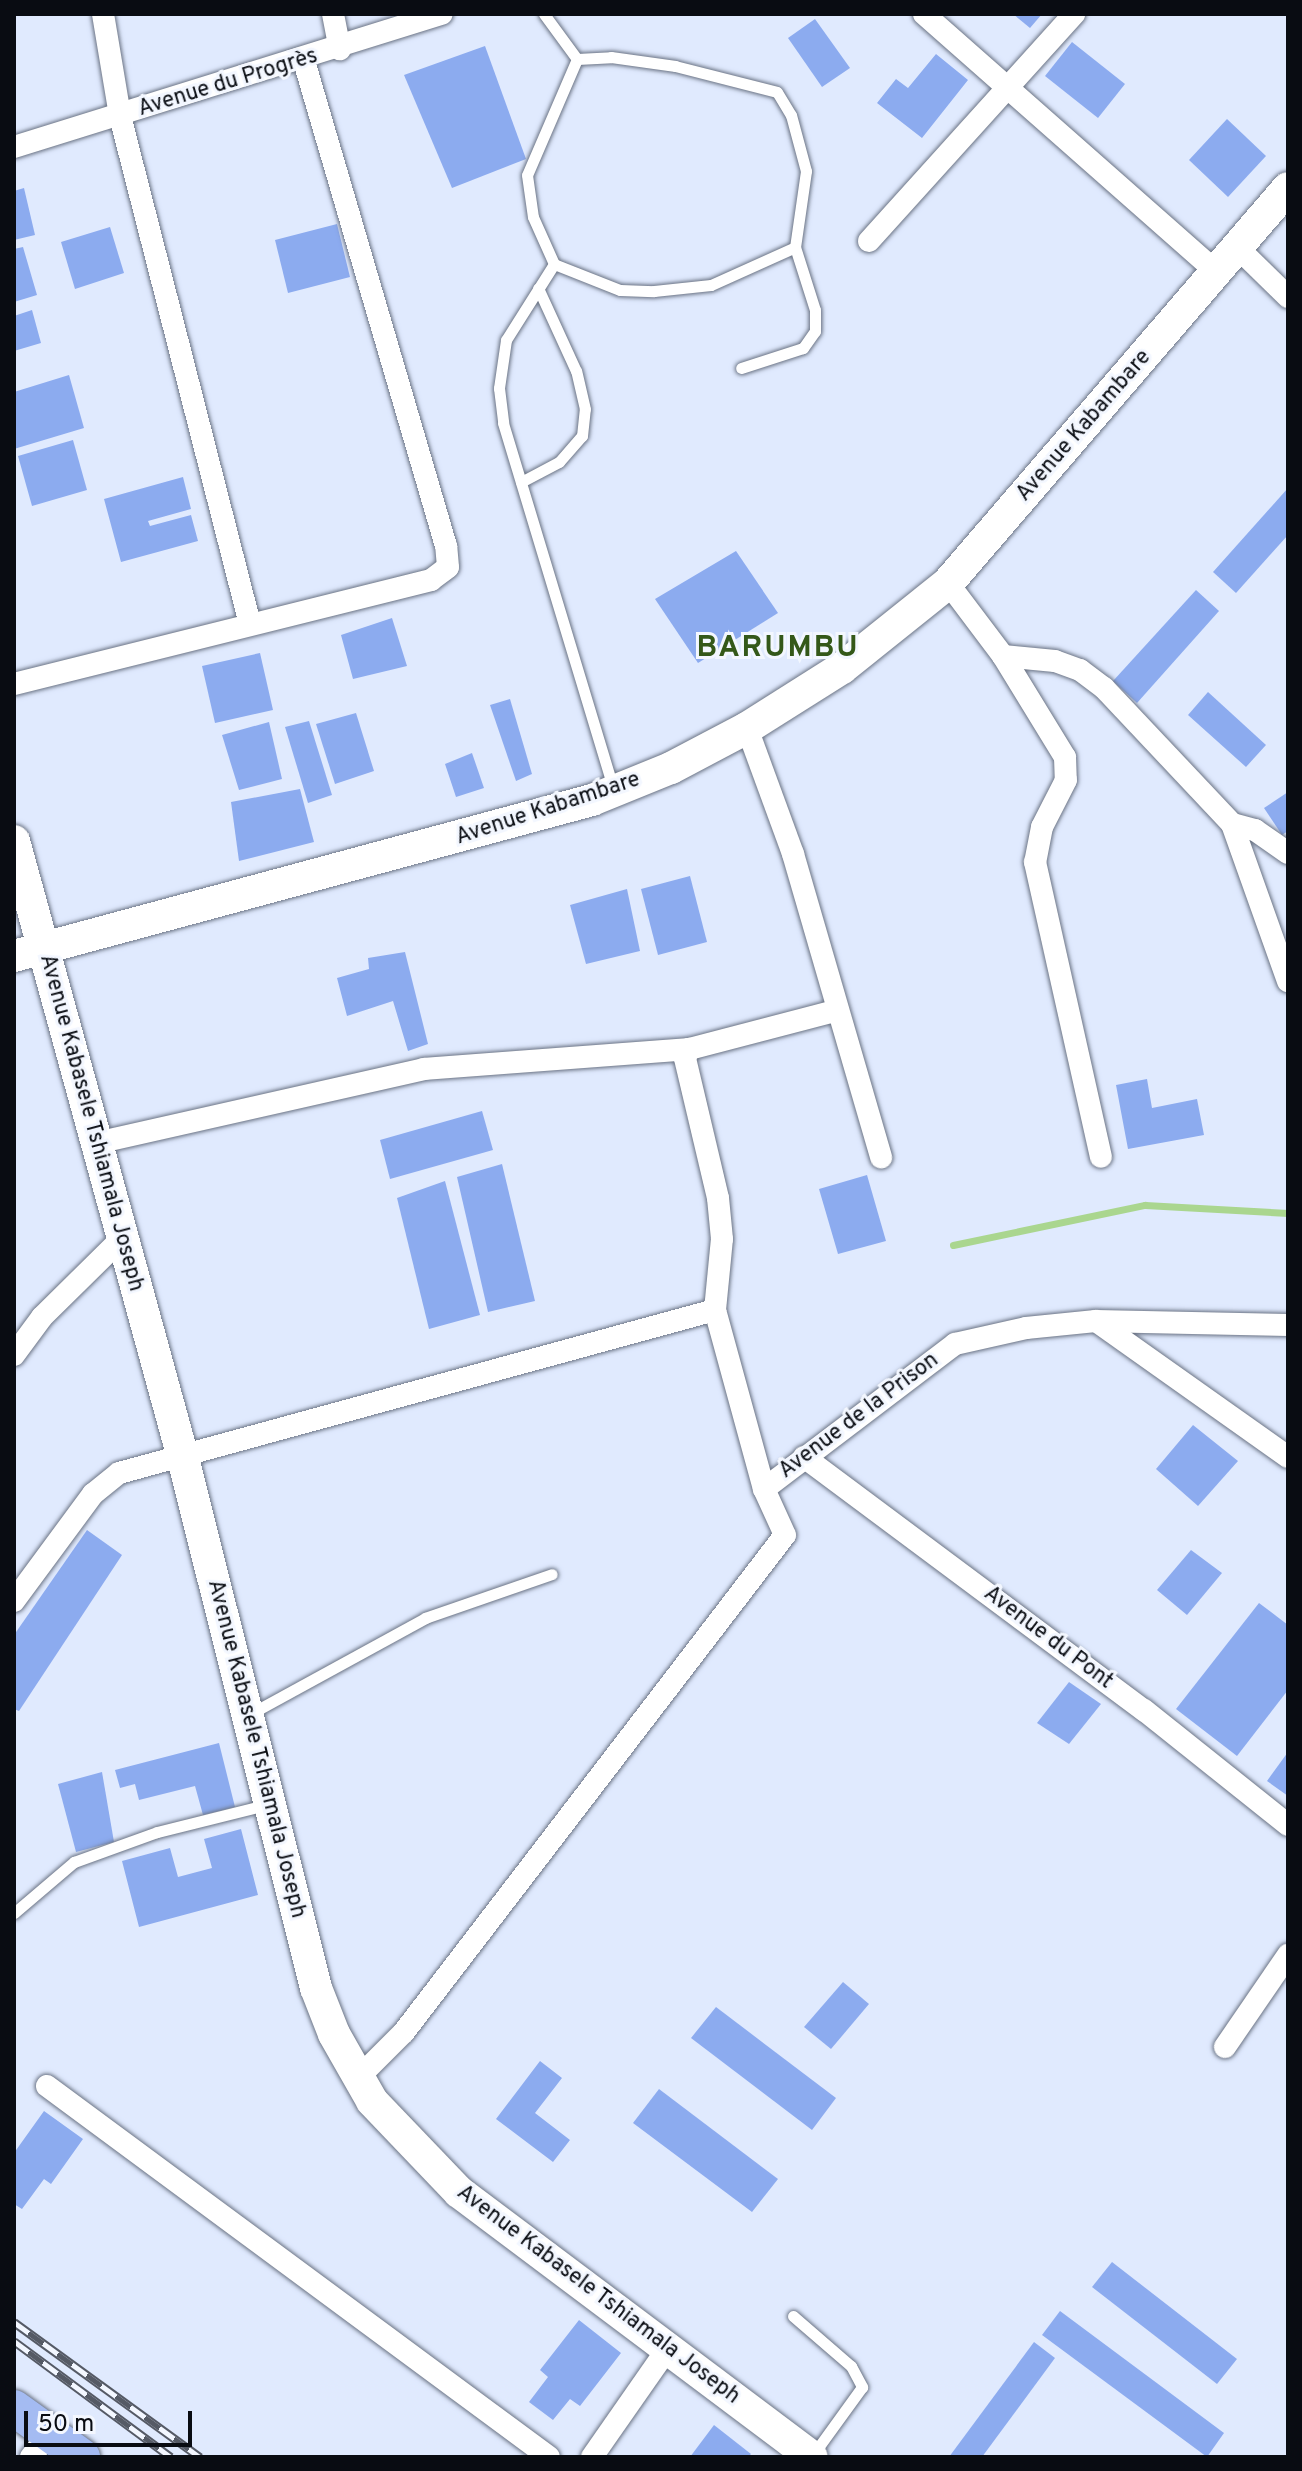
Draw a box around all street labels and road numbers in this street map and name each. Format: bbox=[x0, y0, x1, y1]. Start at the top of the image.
street label: Avenue du Progrès bbox=[135, 43, 321, 123]
street label: Avenue Kabambare bbox=[1011, 345, 1157, 507]
street label: Avenue Kabambare bbox=[453, 767, 643, 851]
street label: Avenue Kabasele Tshiamala Joseph bbox=[33, 951, 149, 1295]
street label: Avenue de la Prison bbox=[774, 1347, 944, 1485]
street label: Avenue Kabasele Tshiamala Joseph bbox=[201, 1577, 311, 1921]
street label: Avenue du Pont bbox=[978, 1581, 1118, 1695]
street label: Avenue Kabasele Tshiamala Joseph bbox=[451, 2180, 745, 2410]

